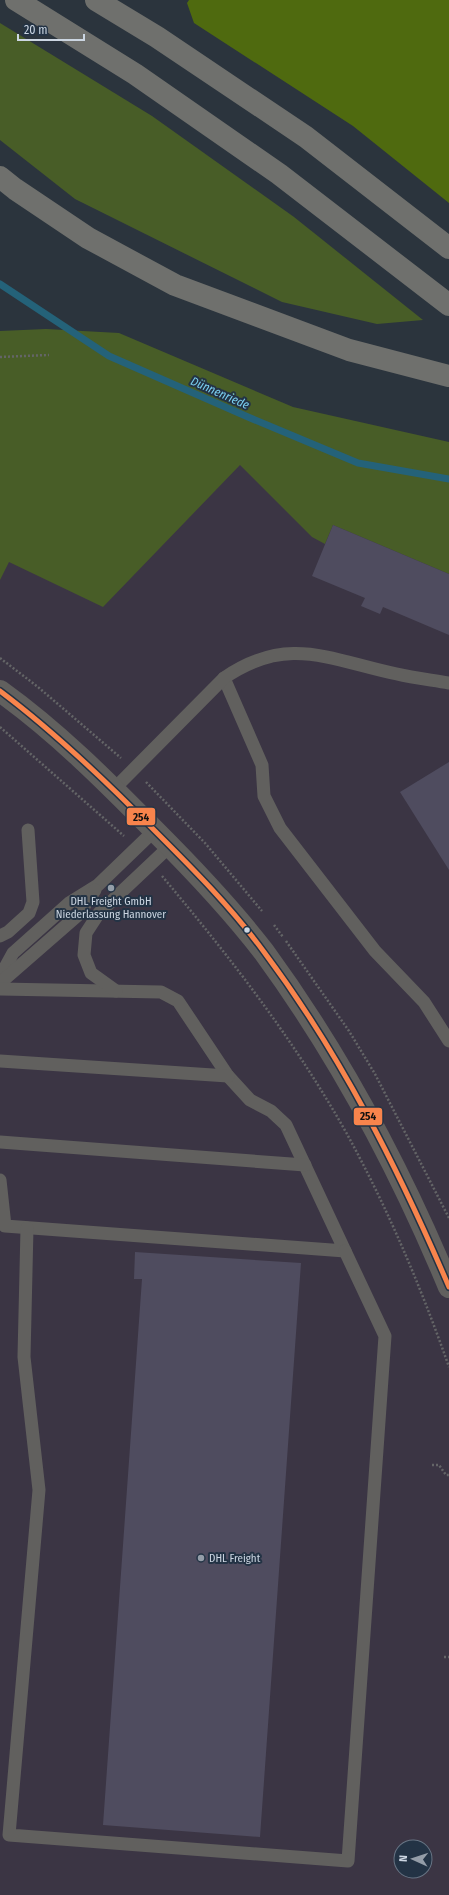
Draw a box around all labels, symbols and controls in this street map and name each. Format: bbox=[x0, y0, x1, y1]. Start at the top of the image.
scale bar bbox=[18, 16, 84, 42]
text: 20 m bbox=[24, 23, 48, 37]
water label: Dünnenriede bbox=[189, 374, 252, 412]
line badge: 254 bbox=[126, 807, 156, 826]
text: 254 bbox=[132, 811, 149, 824]
marker: DHL Freight GmbH Niederlassung Hannover bbox=[106, 883, 116, 893]
place label: DHL Freight GmbH Niederlassung Hannover bbox=[56, 895, 166, 921]
unlabelled marker bbox=[242, 925, 252, 935]
line badge: 254 bbox=[353, 1107, 383, 1126]
text: 254 bbox=[359, 1110, 376, 1123]
place label: DHL Freight bbox=[209, 1552, 261, 1565]
marker: DHL Freight bbox=[196, 1553, 206, 1563]
north arrow bbox=[393, 1839, 433, 1879]
text: N bbox=[397, 1855, 410, 1862]

